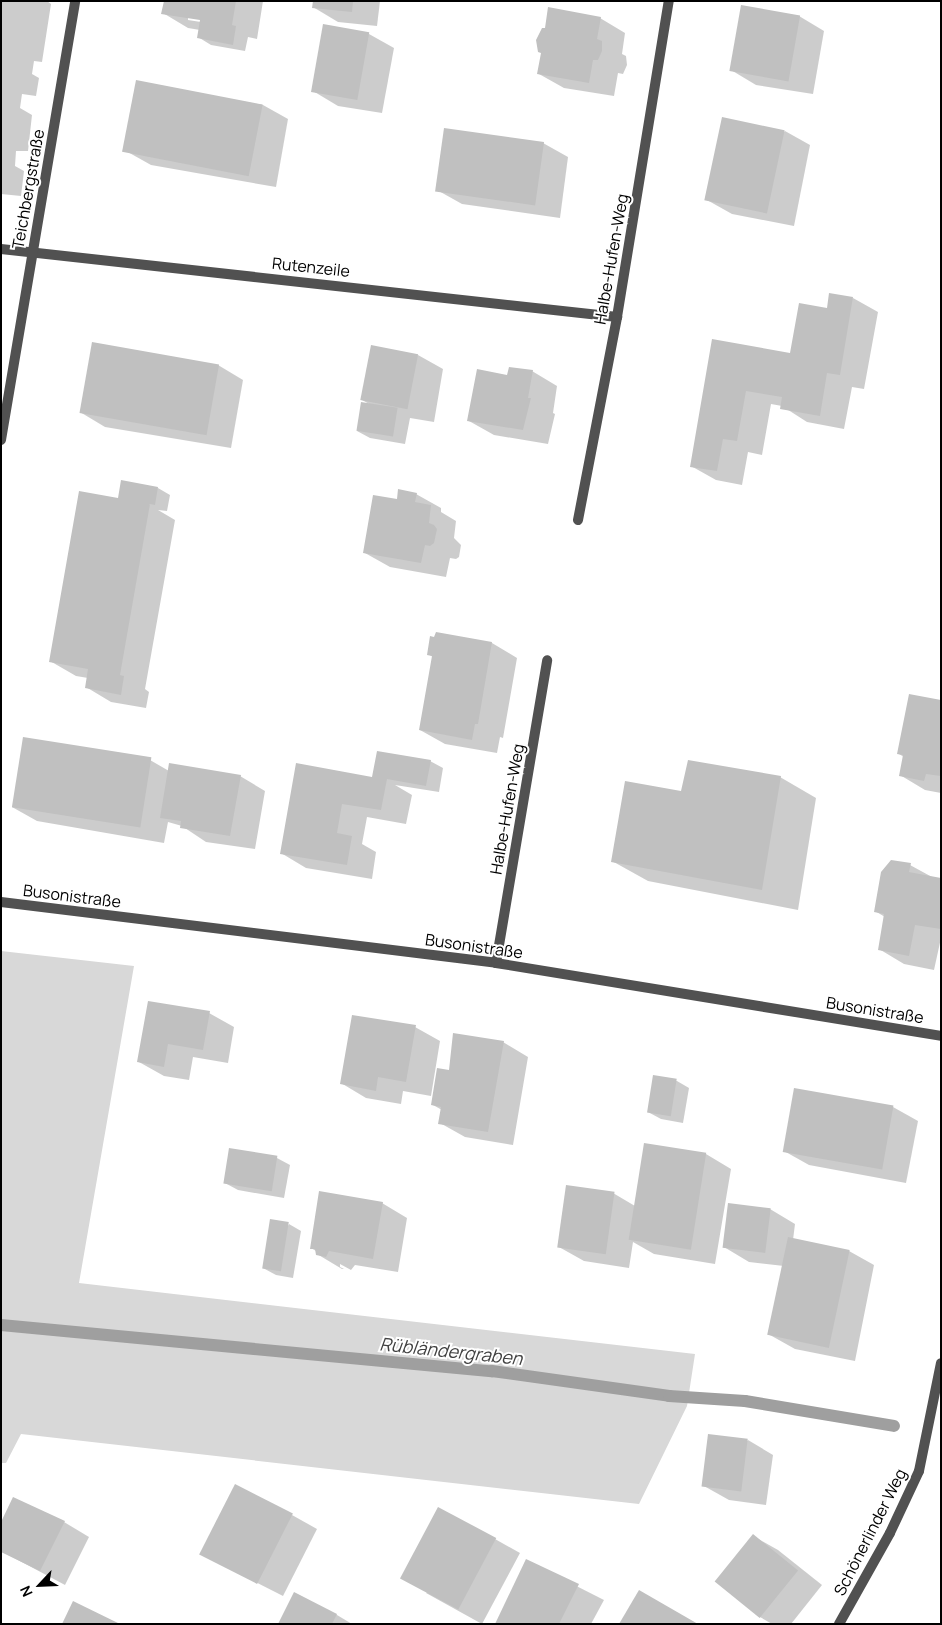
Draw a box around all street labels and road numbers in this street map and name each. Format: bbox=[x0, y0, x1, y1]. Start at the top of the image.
street label: Teichbergstraße bbox=[8, 127, 48, 251]
street label: Halbe-Hufen-Weg bbox=[590, 192, 632, 326]
street label: Rutenzeile bbox=[271, 253, 351, 281]
street label: Halbe-Hufen-Weg bbox=[486, 742, 528, 876]
street label: Busonistraße bbox=[22, 880, 122, 912]
street label: Busonistraße bbox=[424, 930, 524, 962]
street label: Busonistraße bbox=[825, 993, 925, 1027]
street label: Schönerlinder Weg bbox=[830, 1465, 910, 1599]

